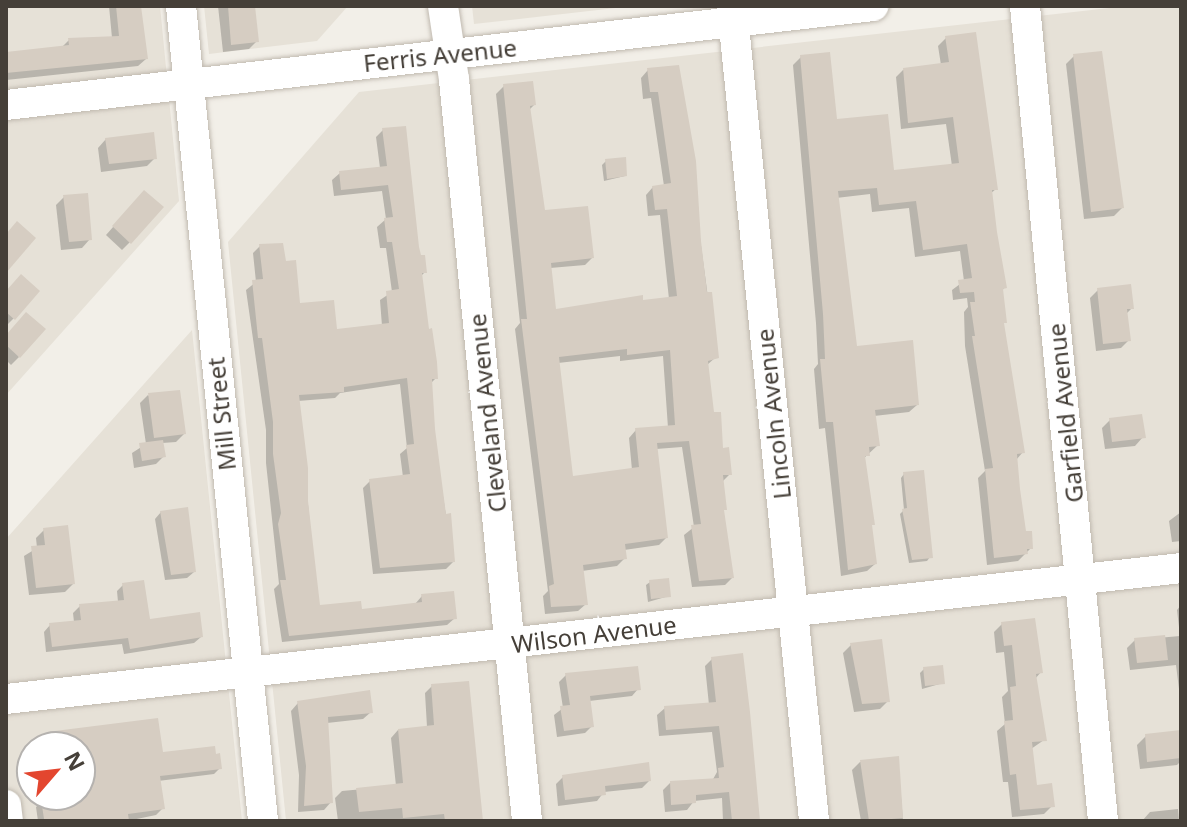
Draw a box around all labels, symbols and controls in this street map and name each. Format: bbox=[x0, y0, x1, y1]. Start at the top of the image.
street label: Ferris Avenue bbox=[362, 33, 518, 77]
street label: Cleveland Avenue bbox=[462, 312, 512, 514]
street label: Garfield Avenue bbox=[1041, 322, 1089, 504]
street label: Lincoln Avenue bbox=[750, 327, 796, 501]
street label: Mill Street bbox=[201, 356, 241, 472]
street label: Wilson Avenue bbox=[510, 610, 678, 658]
north arrow bbox=[16, 731, 96, 811]
text: N bbox=[58, 746, 93, 776]

